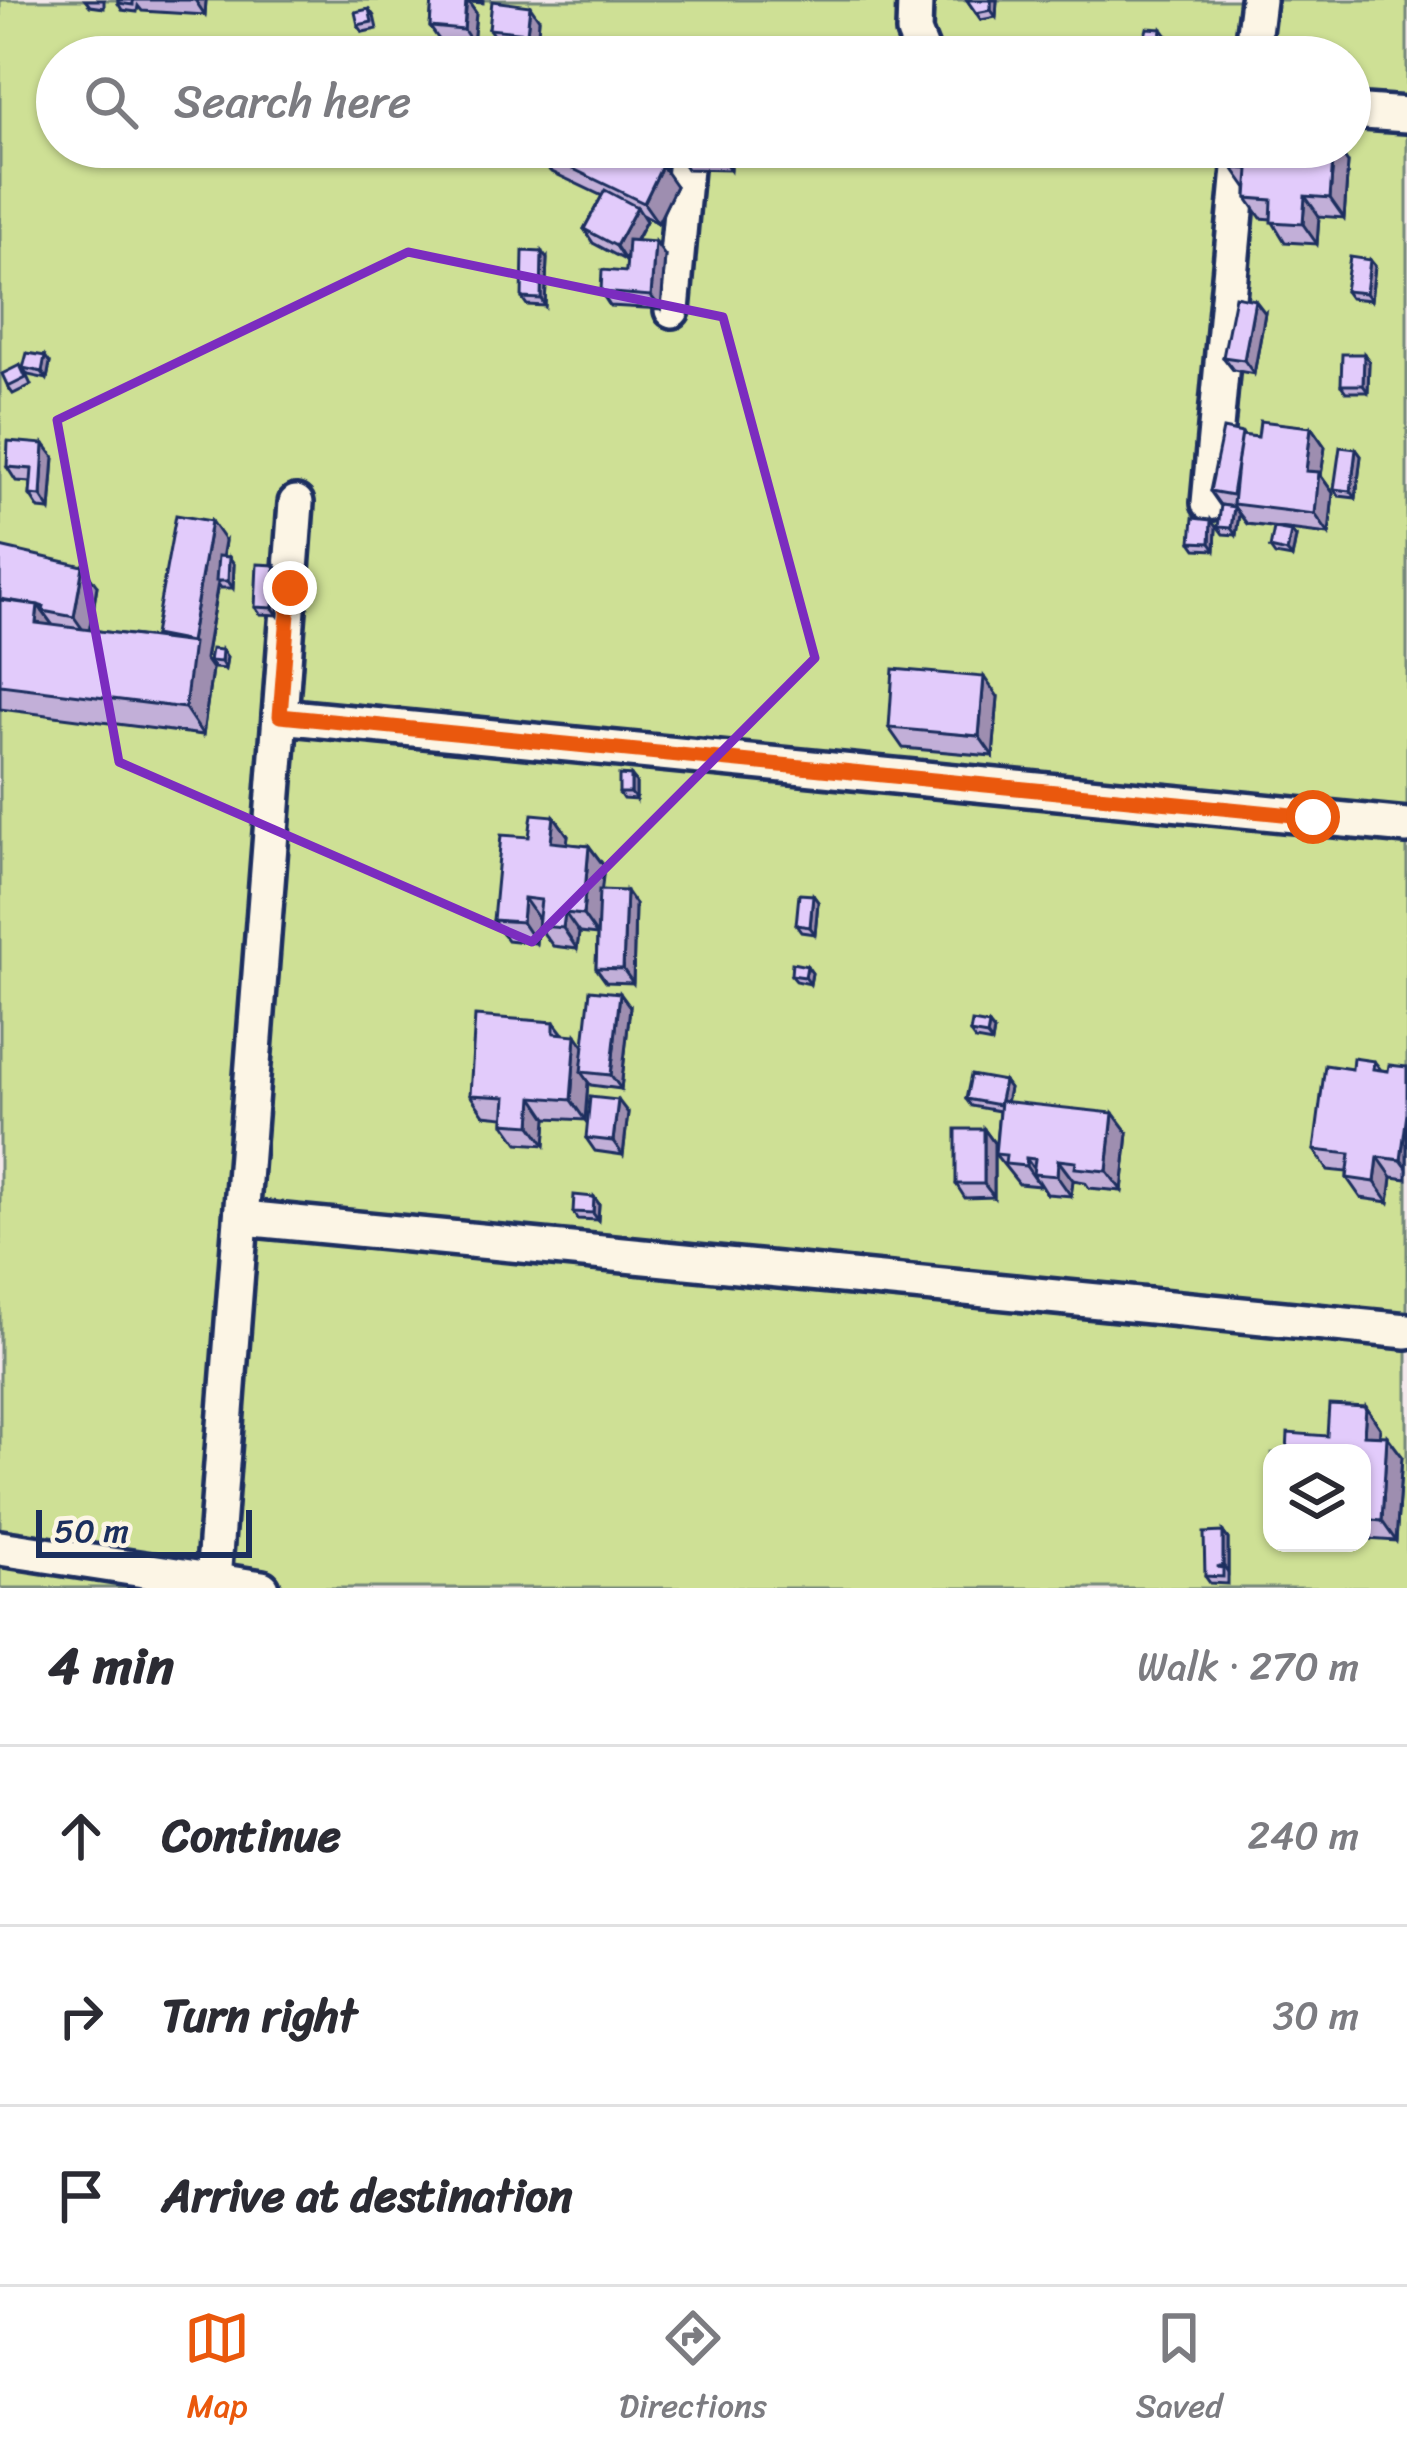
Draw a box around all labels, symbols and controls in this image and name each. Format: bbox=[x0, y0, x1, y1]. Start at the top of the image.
search box bbox=[36, 36, 1371, 168]
text: Search here bbox=[174, 62, 411, 142]
icon: search bbox=[78, 69, 144, 135]
route end bbox=[263, 561, 317, 615]
route start bbox=[1286, 790, 1340, 844]
map controls bbox=[1263, 1444, 1371, 1552]
button: layers bbox=[1263, 1444, 1371, 1552]
text: 50 m bbox=[54, 1502, 129, 1560]
scale bar bbox=[36, 1504, 252, 1557]
text: 4 min bbox=[48, 1621, 174, 1711]
text: Walk · 270 m bbox=[1137, 1632, 1359, 1701]
text: Continue bbox=[162, 1796, 341, 1876]
text: 240 m bbox=[1247, 1801, 1359, 1870]
icon: ahead bbox=[48, 1803, 114, 1869]
text: Turn right bbox=[162, 1976, 357, 2056]
text: 30 m bbox=[1273, 1981, 1359, 2050]
icon: right bbox=[48, 1983, 114, 2049]
text: Arrive at destination bbox=[162, 2156, 572, 2236]
icon: arrive bbox=[48, 2163, 114, 2229]
tab: Map bbox=[184, 2305, 250, 2435]
tab: Directions bbox=[619, 2305, 767, 2435]
tab: Saved bbox=[1136, 2305, 1223, 2435]

